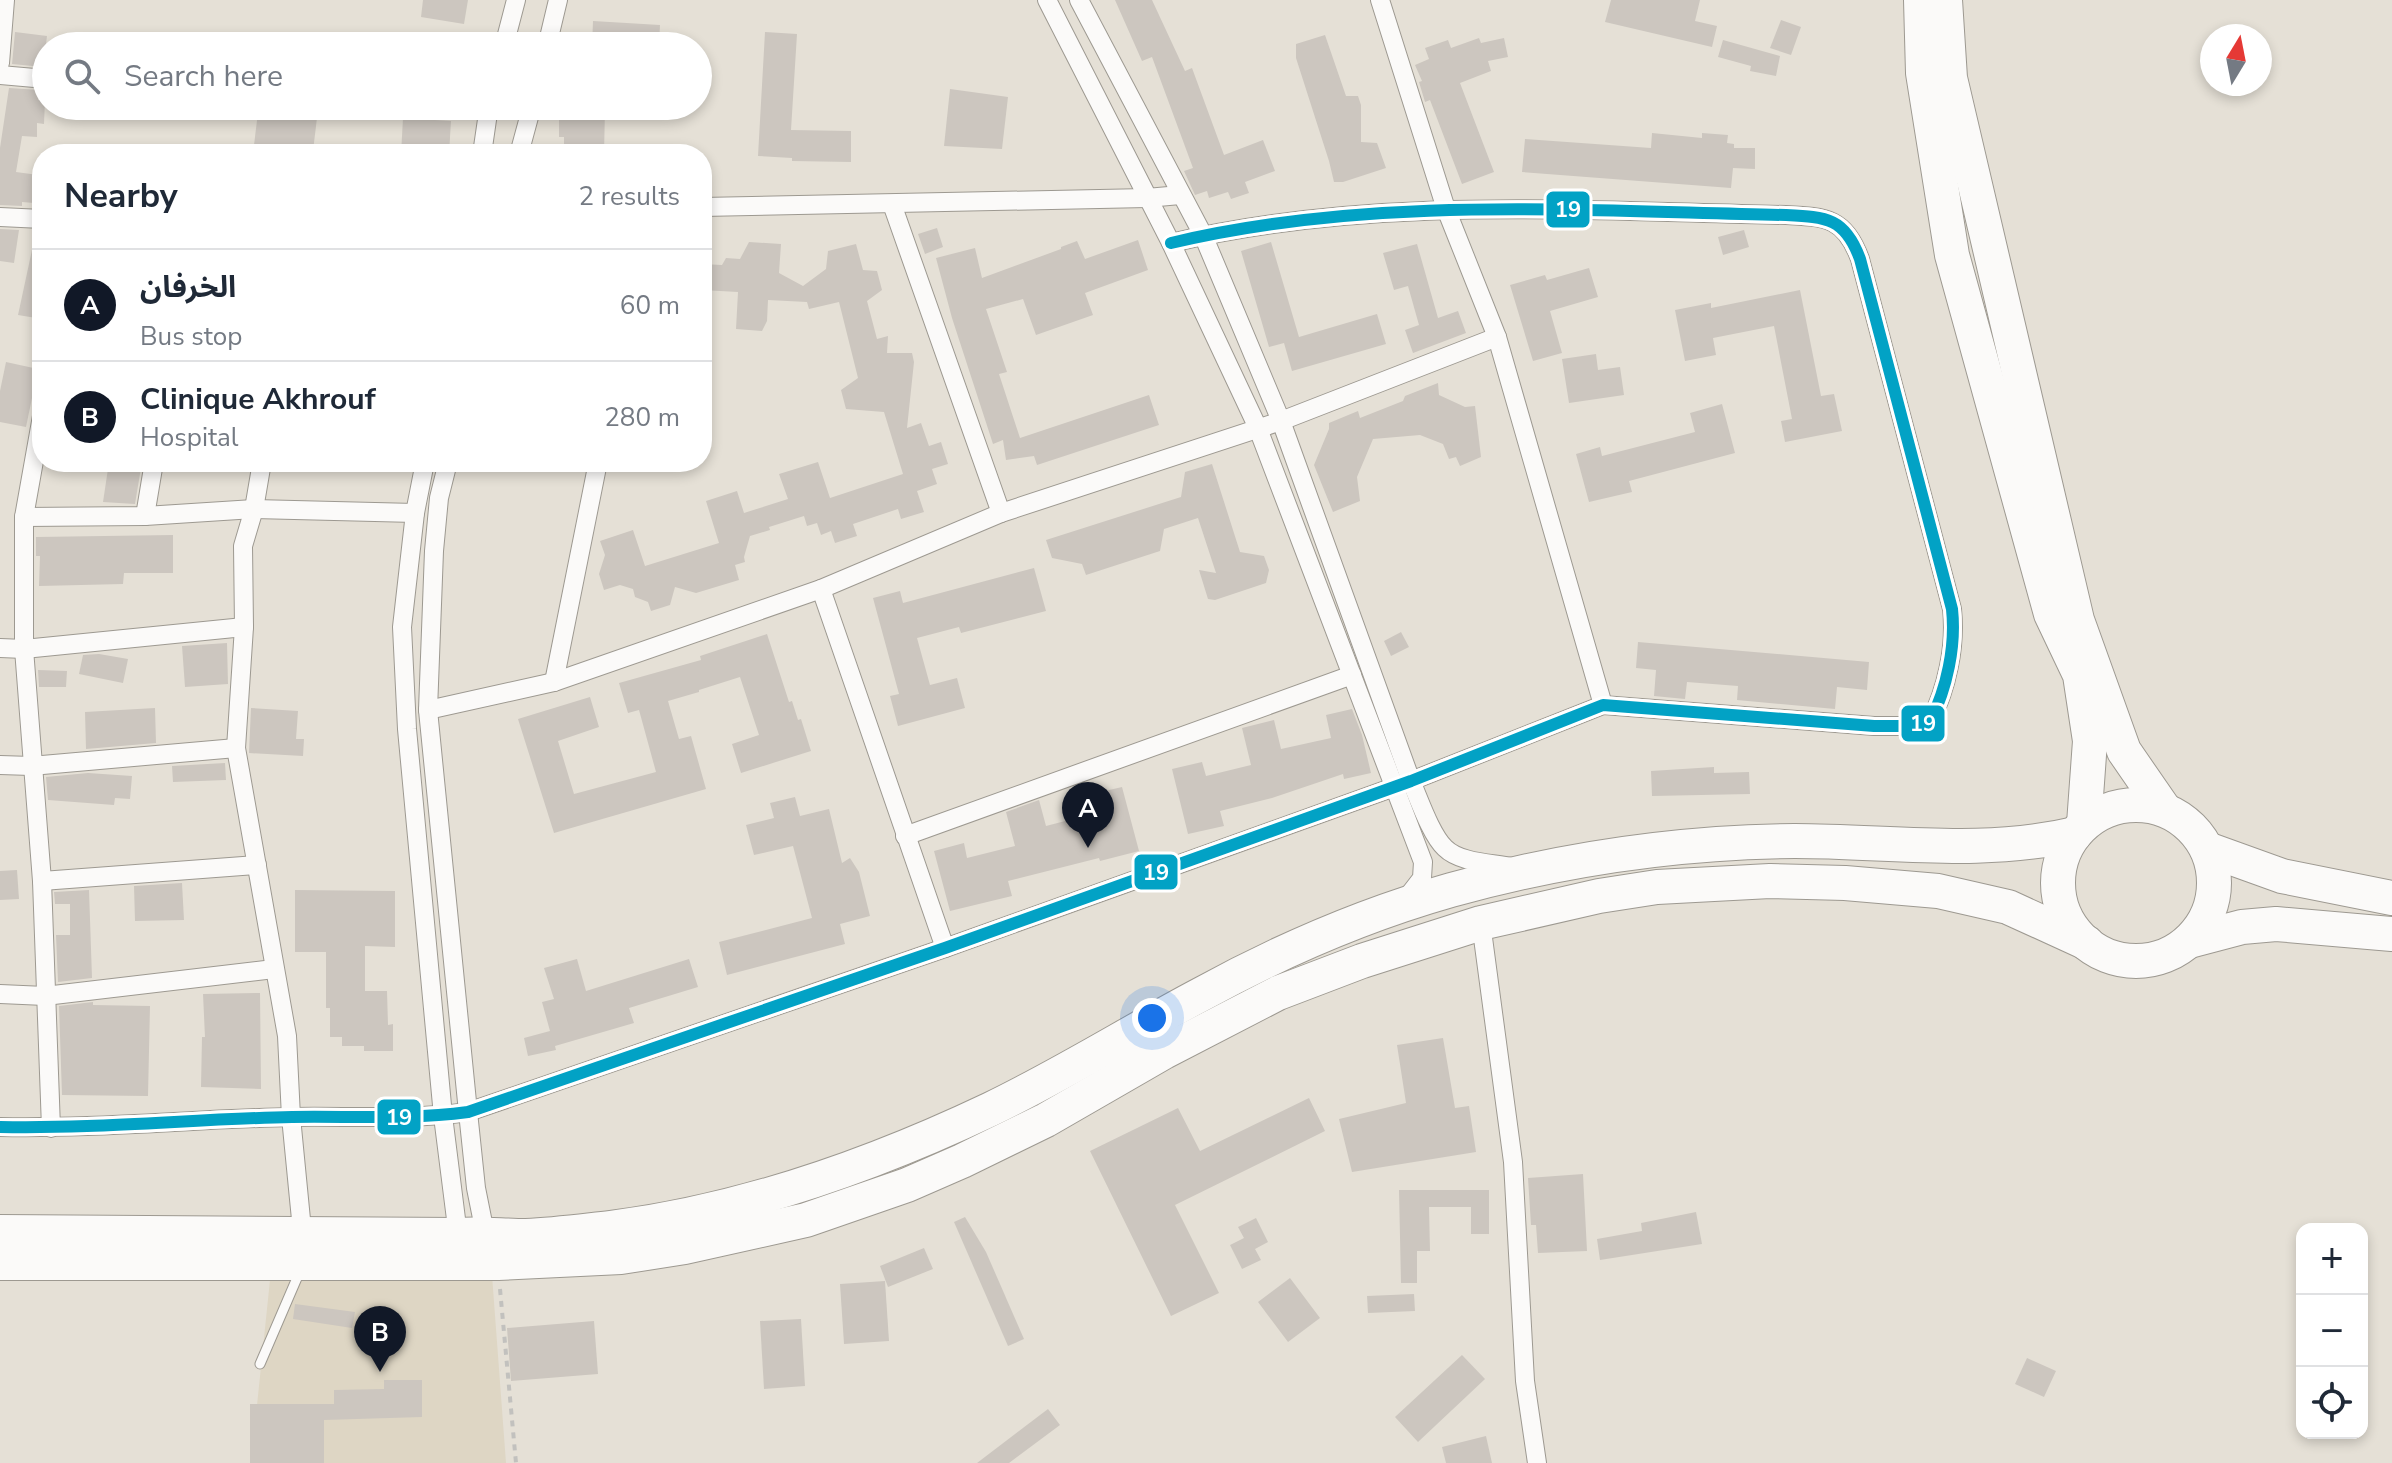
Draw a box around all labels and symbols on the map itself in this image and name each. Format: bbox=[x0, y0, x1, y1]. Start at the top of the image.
north arrow bbox=[2200, 24, 2272, 96]
line badge: 19 bbox=[1545, 190, 1591, 229]
text: 19 bbox=[1555, 195, 1581, 225]
line badge: 19 bbox=[1900, 704, 1946, 743]
text: 19 bbox=[1910, 709, 1936, 739]
pin: A bbox=[1062, 782, 1114, 848]
line badge: 19 bbox=[1133, 853, 1179, 891]
text: 19 bbox=[1143, 858, 1169, 888]
your location bbox=[1132, 998, 1172, 1038]
line badge: 19 bbox=[376, 1098, 422, 1136]
text: 19 bbox=[386, 1103, 412, 1133]
pin: B bbox=[354, 1306, 406, 1372]

